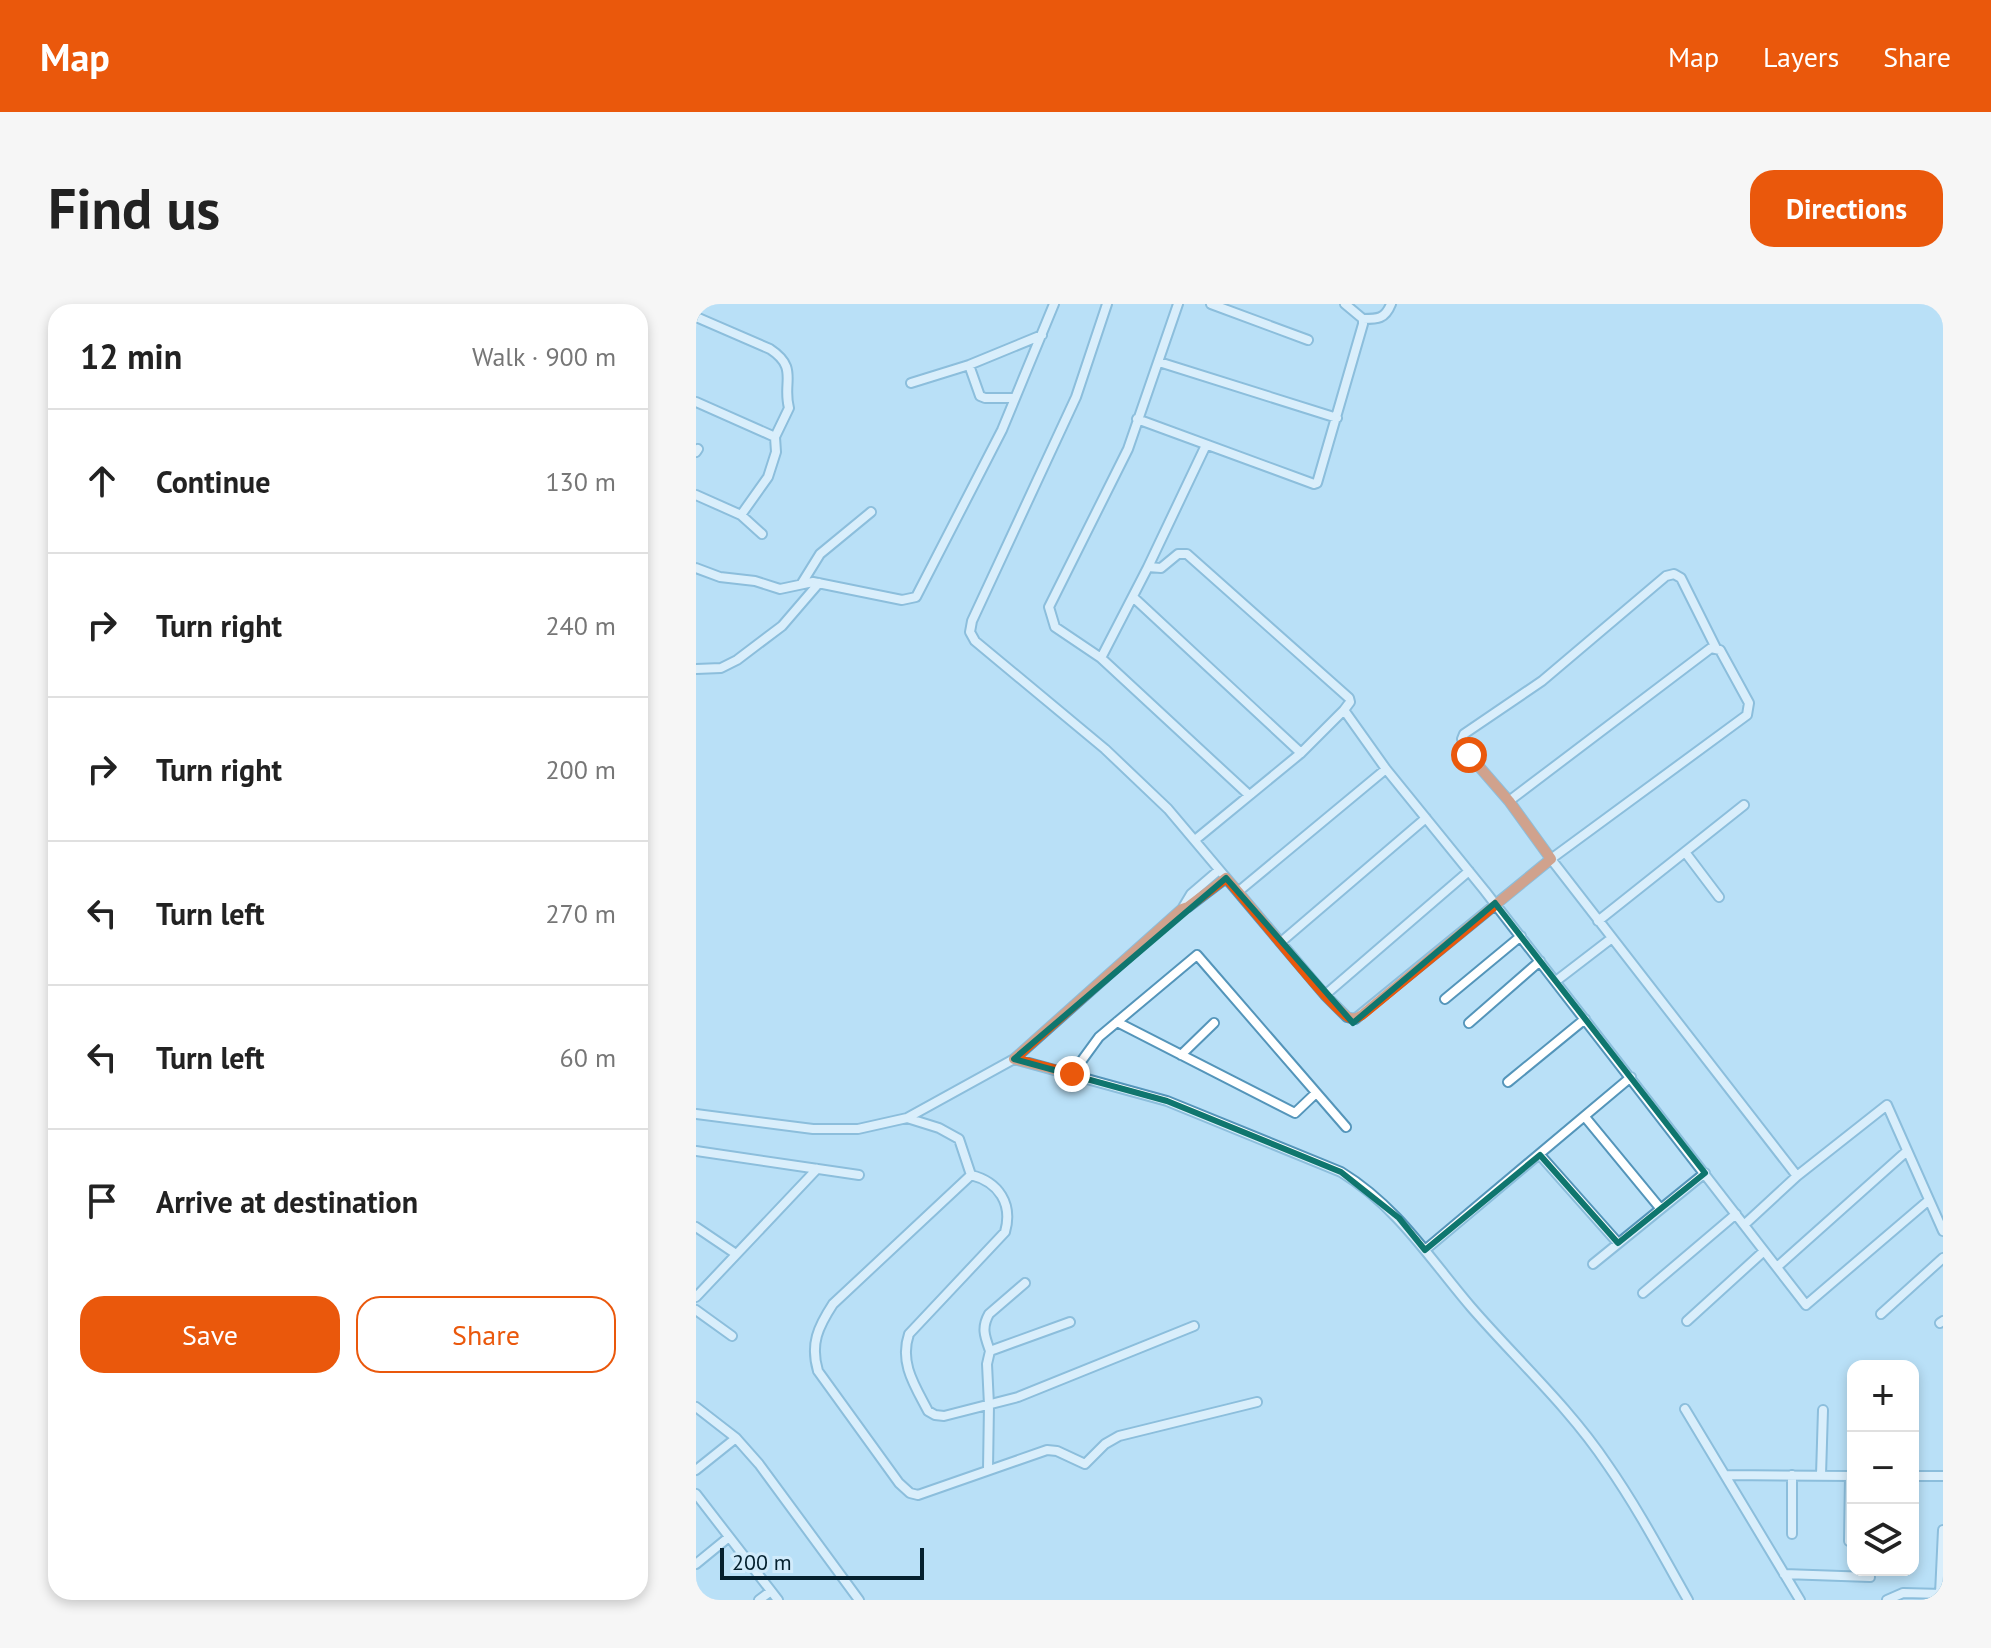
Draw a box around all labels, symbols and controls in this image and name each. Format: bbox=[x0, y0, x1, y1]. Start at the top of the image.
text: Map bbox=[40, 32, 110, 81]
text: Map bbox=[1668, 38, 1719, 75]
text: Layers bbox=[1763, 38, 1839, 75]
text: Share bbox=[1883, 38, 1951, 75]
button: Directions bbox=[1750, 170, 1943, 247]
text: Find us bbox=[48, 172, 220, 244]
text: 12 min bbox=[80, 334, 182, 378]
text: Walk · 900 m bbox=[472, 340, 616, 373]
icon: ahead bbox=[80, 459, 124, 503]
text: Continue bbox=[156, 462, 270, 501]
text: 130 m bbox=[545, 465, 616, 498]
icon: right bbox=[80, 603, 124, 647]
text: Turn right bbox=[156, 606, 282, 645]
text: 240 m bbox=[545, 609, 616, 642]
route start bbox=[1451, 737, 1487, 773]
icon: right bbox=[80, 747, 124, 791]
text: Turn right bbox=[156, 750, 282, 789]
text: 200 m bbox=[545, 753, 616, 786]
icon: left bbox=[80, 891, 124, 935]
text: Turn left bbox=[156, 894, 264, 933]
text: 270 m bbox=[545, 897, 616, 930]
icon: left bbox=[80, 1035, 124, 1079]
text: Turn left bbox=[156, 1038, 264, 1077]
text: 60 m bbox=[560, 1041, 616, 1074]
route end bbox=[1054, 1056, 1090, 1092]
icon: arrive bbox=[80, 1179, 124, 1223]
text: Arrive at destination bbox=[156, 1182, 418, 1221]
button: Save bbox=[80, 1296, 340, 1373]
button: Share bbox=[356, 1296, 616, 1373]
map controls bbox=[1847, 1360, 1919, 1576]
button: + bbox=[1847, 1360, 1919, 1432]
button: − bbox=[1847, 1432, 1919, 1504]
button: layers bbox=[1847, 1504, 1919, 1576]
scale bar bbox=[720, 1544, 924, 1580]
text: 200 m bbox=[732, 1548, 792, 1576]

